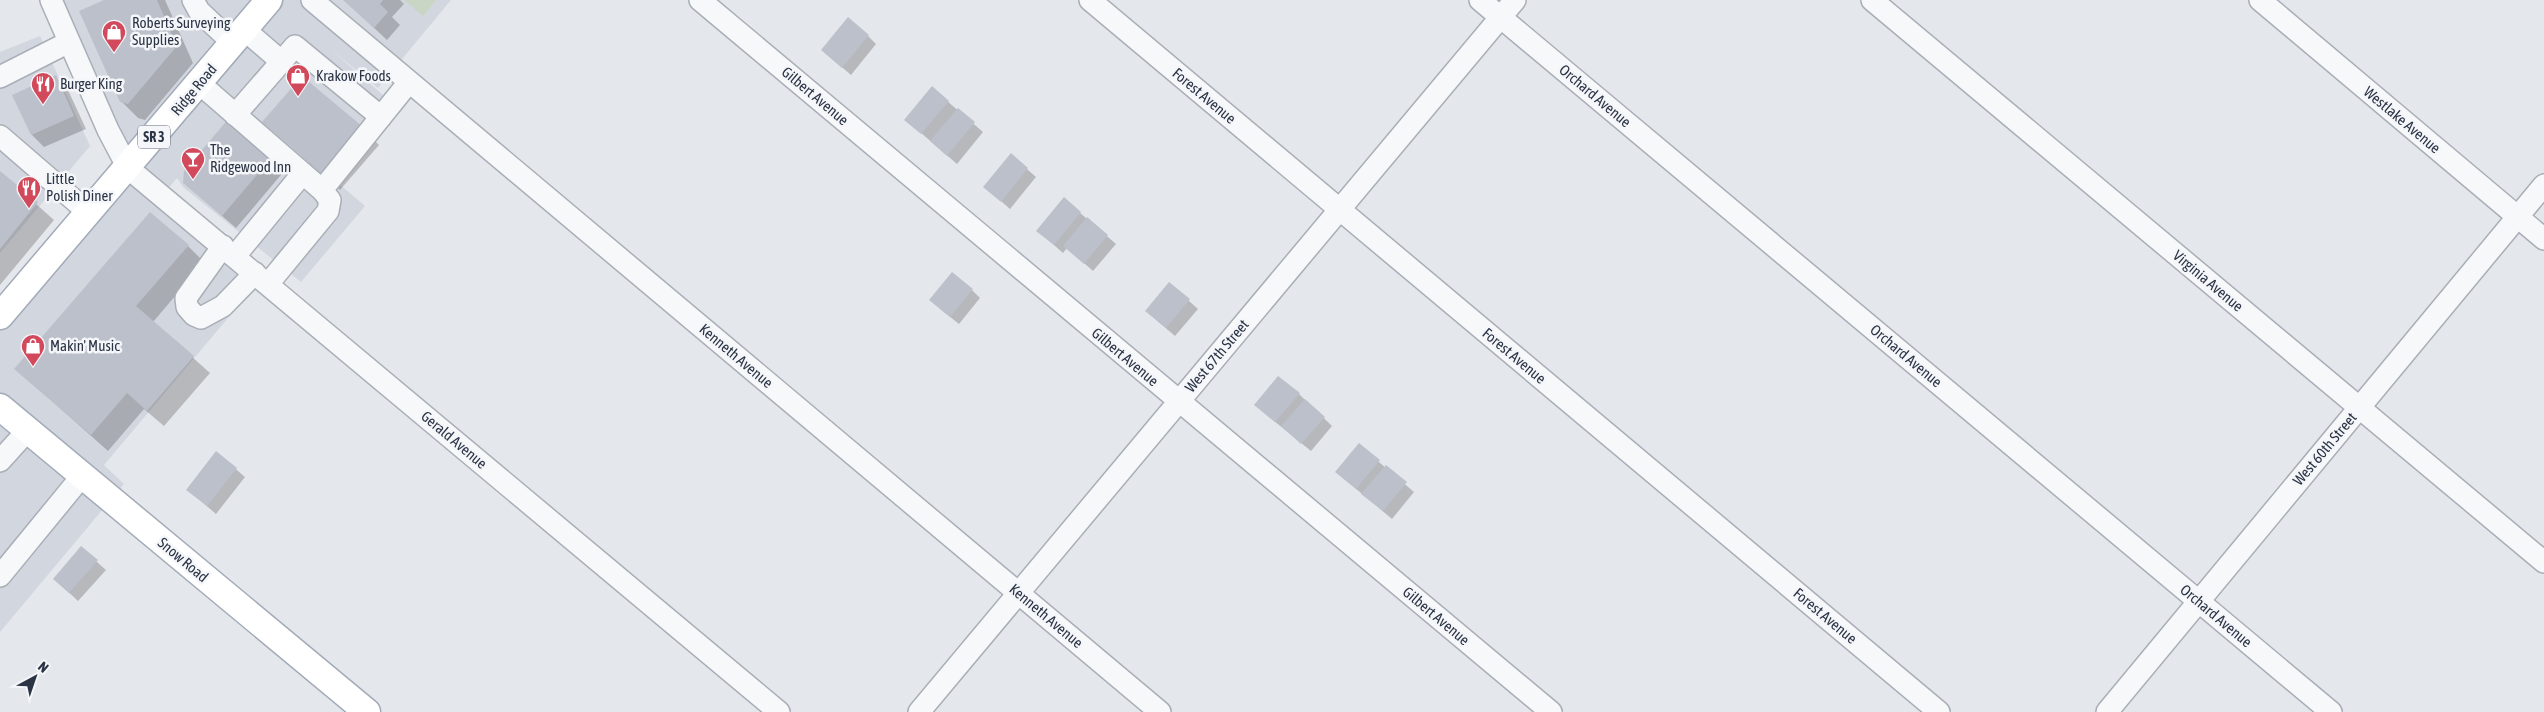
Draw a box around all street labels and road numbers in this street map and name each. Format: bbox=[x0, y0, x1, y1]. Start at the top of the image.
street label: Ridge Road bbox=[167, 61, 220, 119]
street label: Orchard Avenue bbox=[1556, 61, 1635, 131]
street label: Gilbert Avenue bbox=[779, 63, 852, 128]
street label: Forest Avenue bbox=[1169, 64, 1240, 127]
street label: Westlake Avenue bbox=[2361, 83, 2444, 157]
road number: SR 3 bbox=[138, 125, 170, 148]
street label: Virginia Avenue bbox=[2170, 246, 2247, 315]
street label: West 67th Street bbox=[1181, 316, 1252, 395]
street label: Kenneth Avenue bbox=[696, 320, 777, 391]
street label: Orchard Avenue bbox=[1867, 321, 1946, 391]
street label: Gilbert Avenue bbox=[1089, 324, 1162, 389]
street label: Forest Avenue bbox=[1479, 324, 1550, 387]
street label: Gerald Avenue bbox=[418, 407, 491, 472]
street label: West 60th Street bbox=[2289, 409, 2360, 488]
street label: Snow Road bbox=[155, 534, 212, 585]
street label: Kenneth Avenue bbox=[1006, 580, 1087, 651]
street label: Orchard Avenue bbox=[2177, 581, 2256, 651]
street label: Gilbert Avenue bbox=[1400, 583, 1473, 648]
street label: Forest Avenue bbox=[1790, 584, 1861, 647]

